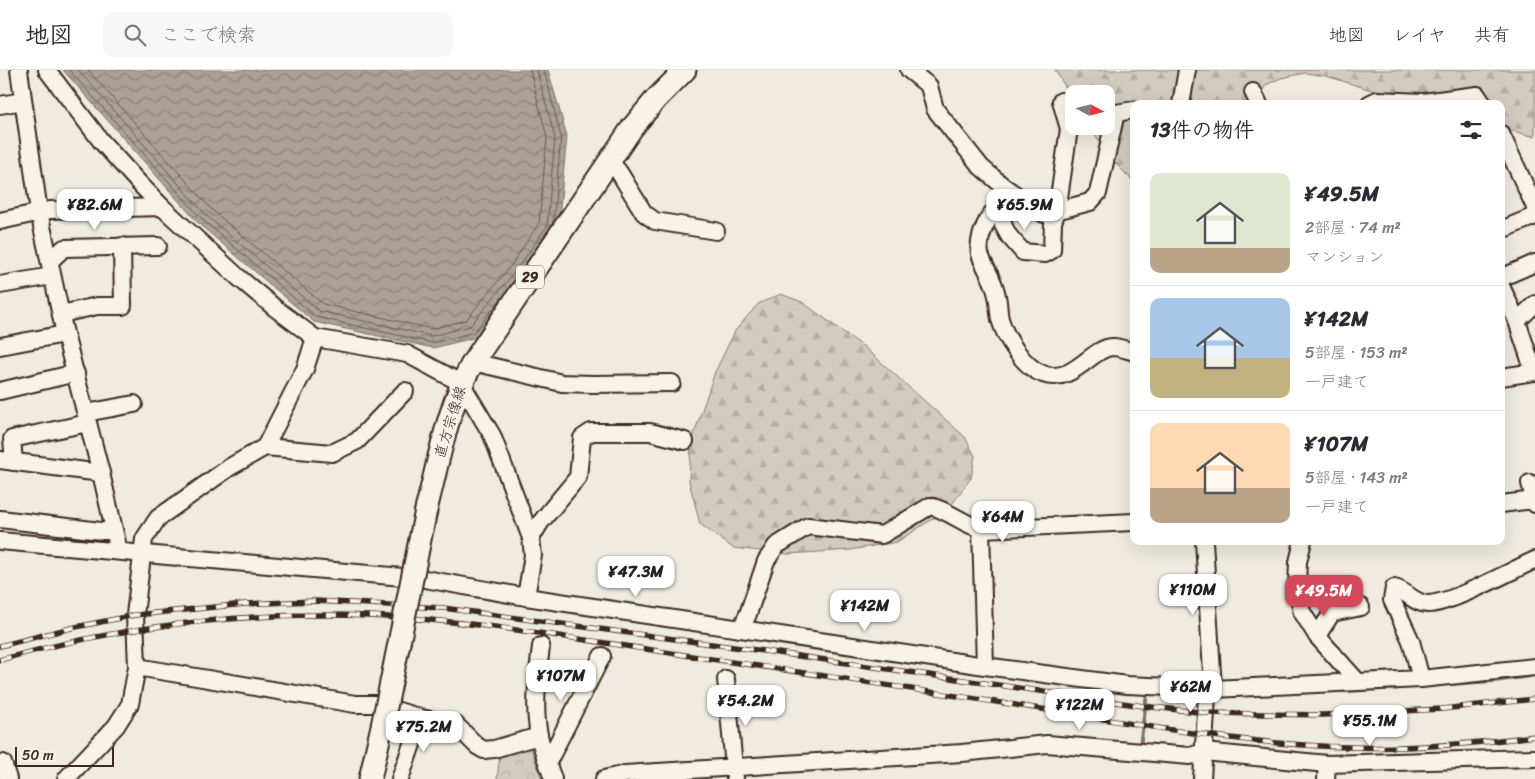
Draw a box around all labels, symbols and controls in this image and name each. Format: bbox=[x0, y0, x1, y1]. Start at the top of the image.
search box bbox=[103, 12, 453, 57]
text: 地図 bbox=[25, 14, 73, 56]
text: ここで検索 bbox=[161, 18, 256, 51]
text: 地図 bbox=[1329, 19, 1365, 51]
text: レイヤ bbox=[1393, 19, 1446, 51]
text: 共有 bbox=[1474, 19, 1510, 51]
icon: search bbox=[121, 21, 149, 49]
north arrow bbox=[1065, 85, 1115, 135]
map controls bbox=[1065, 85, 1115, 135]
text: 13件の物件 bbox=[1150, 111, 1255, 149]
icon: filters bbox=[1457, 116, 1485, 144]
text: ¥49.5M bbox=[1305, 175, 1379, 213]
pin: ¥82.6M bbox=[54, 189, 136, 231]
pin: ¥65.9M bbox=[984, 189, 1066, 231]
text: ¥82.6M bbox=[68, 190, 122, 219]
text: ¥65.9M bbox=[997, 190, 1053, 219]
icon: home bbox=[1190, 193, 1250, 253]
text: 2部屋 · 74 m² bbox=[1305, 213, 1401, 242]
text: マンション bbox=[1305, 242, 1384, 271]
road number: 29 bbox=[516, 266, 544, 288]
text: ¥142M bbox=[1305, 300, 1368, 338]
icon: home bbox=[1190, 318, 1250, 378]
text: 5部屋 · 153 m² bbox=[1305, 338, 1408, 367]
text: 一戸建て bbox=[1305, 367, 1369, 396]
street label: 直方宗像線 bbox=[427, 382, 473, 462]
text: ¥107M bbox=[1305, 425, 1368, 463]
icon: home bbox=[1190, 443, 1250, 503]
text: 5部屋 · 143 m² bbox=[1305, 463, 1408, 492]
text: 一戸建て bbox=[1305, 492, 1369, 521]
pin: ¥64M bbox=[973, 500, 1033, 543]
text: ¥64M bbox=[982, 502, 1024, 531]
pin: ¥47.3M bbox=[595, 556, 677, 598]
text: ¥47.3M bbox=[609, 557, 663, 586]
pin: ¥110M bbox=[1158, 574, 1228, 616]
pin: ¥49.5M bbox=[1283, 574, 1365, 617]
text: ¥110M bbox=[1170, 575, 1216, 604]
text: ¥49.5M bbox=[1296, 576, 1352, 605]
pin: ¥142M bbox=[830, 590, 900, 632]
text: ¥142M bbox=[841, 591, 889, 620]
pin: ¥107M bbox=[526, 660, 596, 702]
text: ¥107M bbox=[537, 661, 585, 690]
pin: ¥62M bbox=[1161, 670, 1221, 713]
text: ¥62M bbox=[1171, 672, 1211, 701]
pin: ¥54.2M bbox=[705, 684, 787, 727]
text: ¥54.2M bbox=[718, 686, 774, 715]
pin: ¥122M bbox=[1045, 688, 1115, 731]
text: ¥122M bbox=[1056, 690, 1104, 719]
pin: ¥55.1M bbox=[1329, 704, 1411, 747]
text: ¥55.1M bbox=[1343, 706, 1397, 735]
pin: ¥75.2M bbox=[383, 710, 465, 753]
text: ¥75.2M bbox=[397, 712, 451, 741]
text: 50 m bbox=[22, 743, 54, 768]
scale bar bbox=[15, 744, 114, 767]

